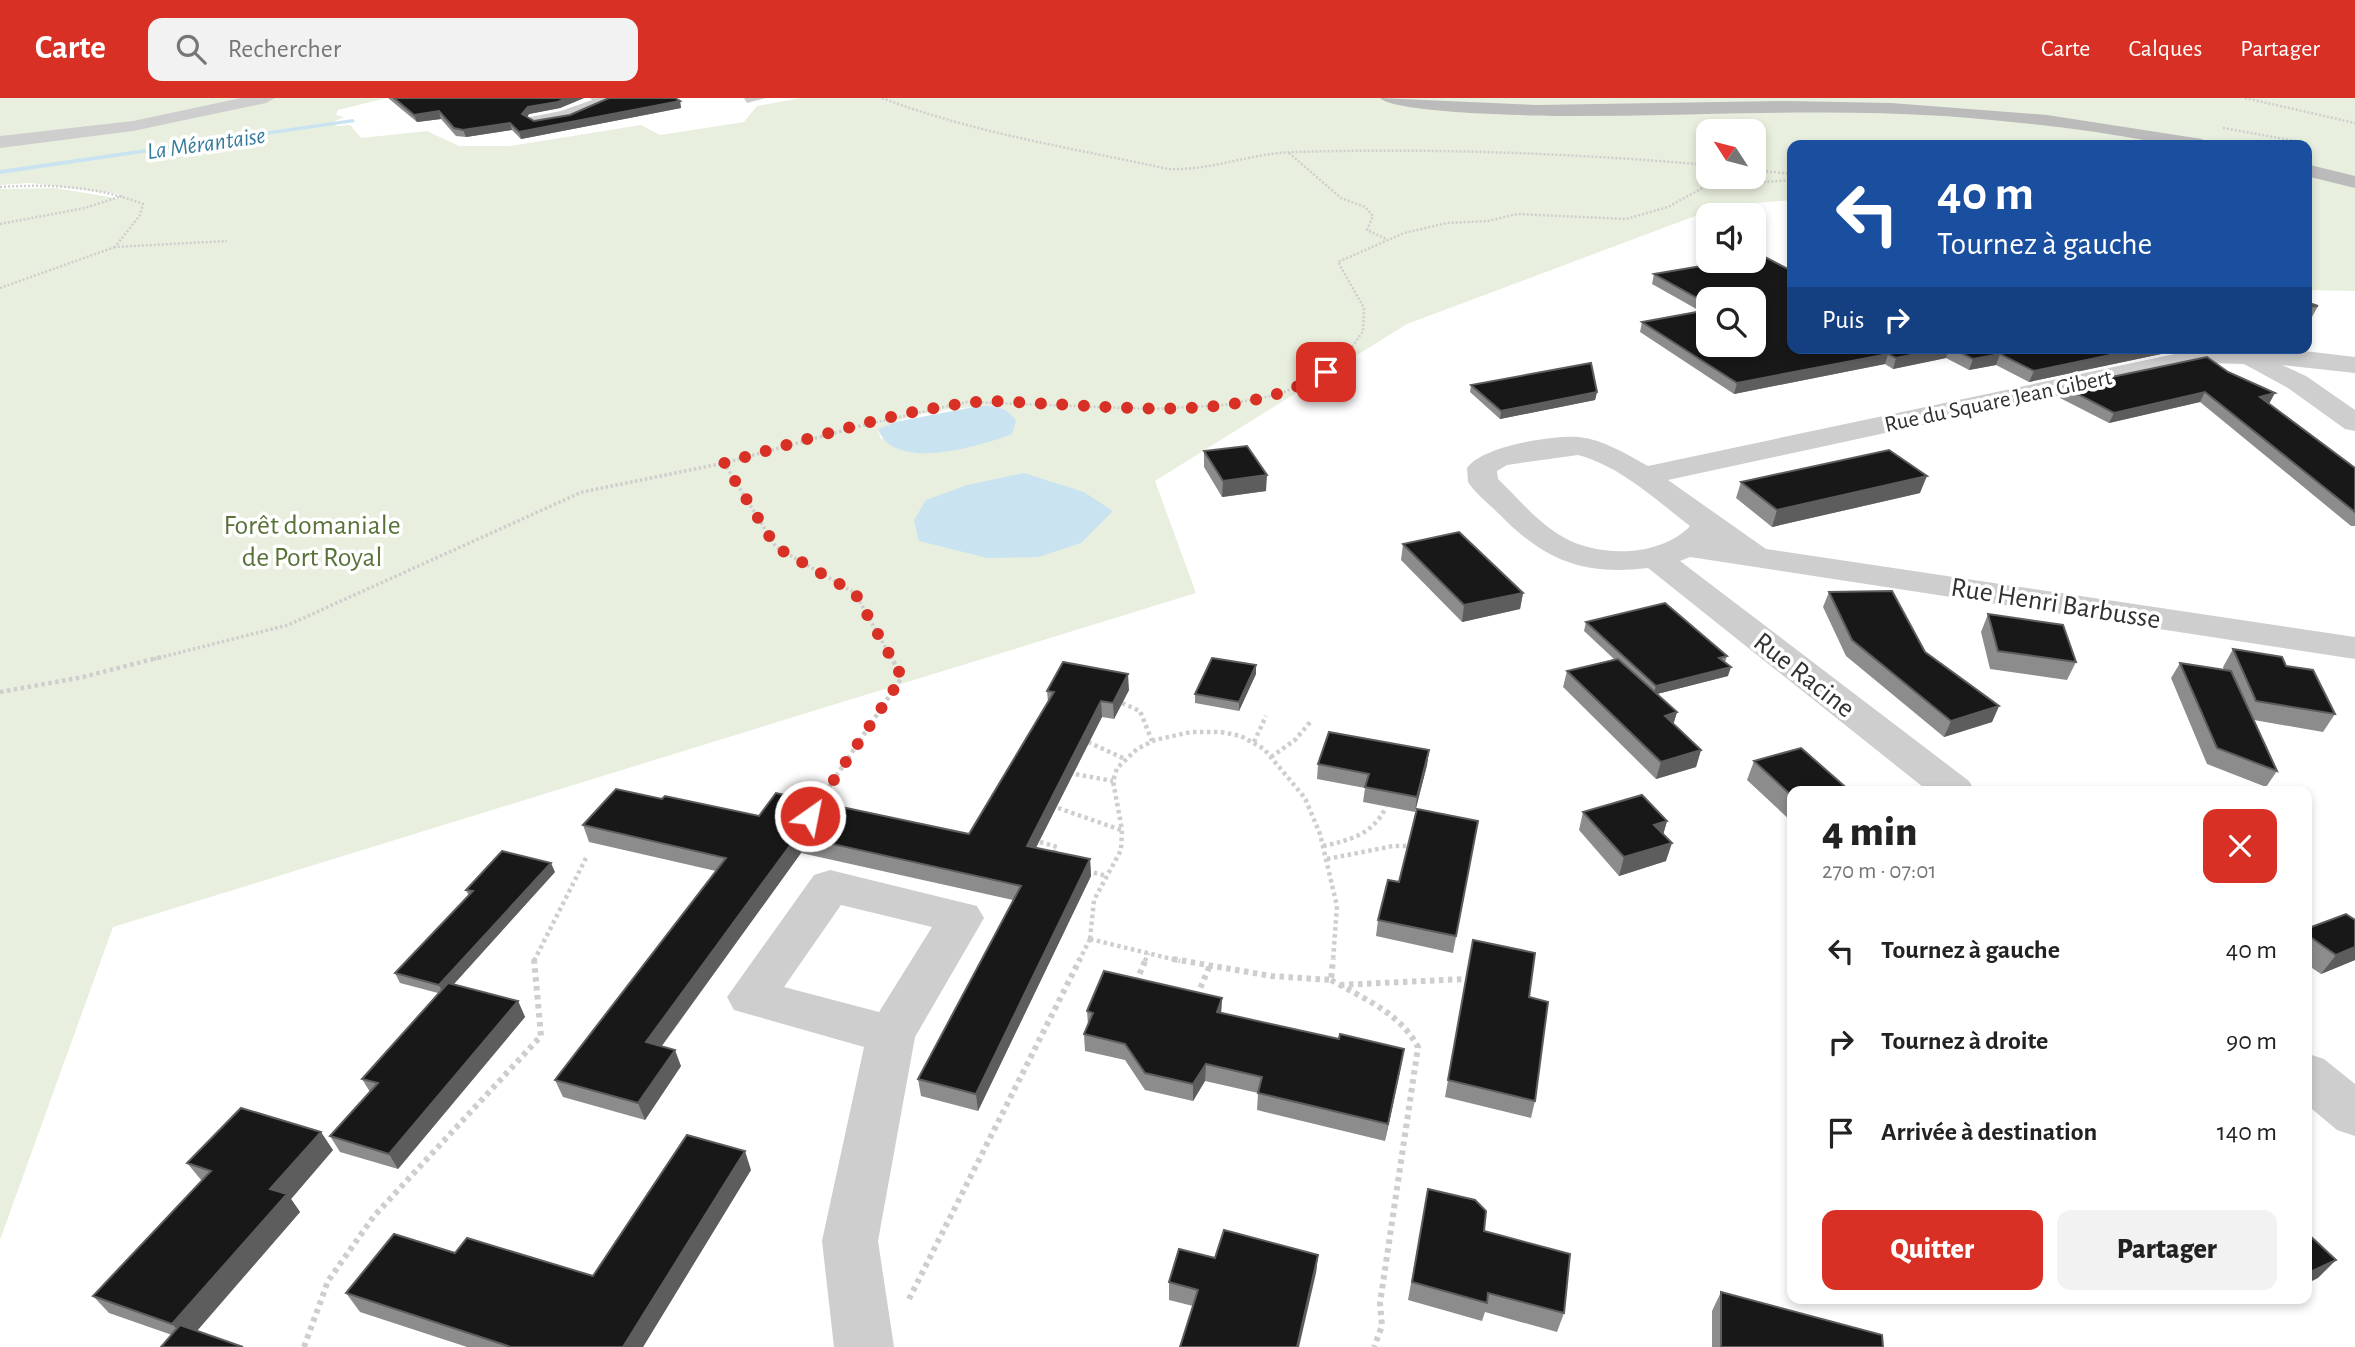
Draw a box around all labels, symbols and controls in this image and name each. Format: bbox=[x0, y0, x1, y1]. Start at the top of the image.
search box bbox=[148, 18, 638, 81]
icon: search bbox=[172, 30, 210, 68]
text: Carte bbox=[35, 32, 106, 65]
text: Rechercher bbox=[228, 36, 341, 62]
text: Carte bbox=[2041, 37, 2090, 61]
text: Calques bbox=[2128, 37, 2202, 61]
text: Partager bbox=[2240, 37, 2320, 61]
north arrow bbox=[1696, 119, 1766, 189]
map controls bbox=[1696, 119, 1766, 357]
water label: La Mérantaise bbox=[145, 124, 267, 164]
icon: left bbox=[1822, 168, 1913, 259]
text: 40 m bbox=[1937, 170, 2034, 219]
button: sound bbox=[1696, 203, 1766, 273]
text: Tournez à gauche bbox=[1937, 228, 2152, 260]
button: search bbox=[1696, 287, 1766, 357]
icon: right bbox=[1878, 301, 1916, 339]
text: Puis bbox=[1822, 307, 1864, 333]
pin bbox=[1296, 342, 1356, 402]
icon: arrive bbox=[1307, 353, 1345, 391]
street label: Rue du Square Jean Gibert bbox=[1883, 366, 2115, 437]
park label: Forêt domaniale de Port Royal bbox=[223, 512, 401, 572]
street label: Rue Henri Barbusse bbox=[1949, 574, 2163, 634]
street label: Rue Racine bbox=[1748, 628, 1859, 723]
position arrow bbox=[773, 779, 847, 853]
button: close bbox=[2203, 809, 2277, 883]
text: 4 min bbox=[1822, 811, 1918, 853]
text: 270 m · 07:01 bbox=[1822, 860, 1936, 883]
icon: left bbox=[1822, 932, 1860, 970]
text: Tournez à gauche bbox=[1881, 937, 2060, 963]
text: 40 m bbox=[2226, 937, 2277, 963]
icon: right bbox=[1822, 1023, 1860, 1061]
text: Tournez à droite bbox=[1881, 1028, 2048, 1054]
text: 90 m bbox=[2226, 1028, 2277, 1054]
icon: arrive bbox=[1822, 1114, 1860, 1152]
text: Arrivée à destination bbox=[1881, 1119, 2097, 1145]
text: 140 m bbox=[2217, 1119, 2277, 1145]
button: Quitter bbox=[1822, 1210, 2043, 1290]
button: Partager bbox=[2057, 1210, 2277, 1290]

